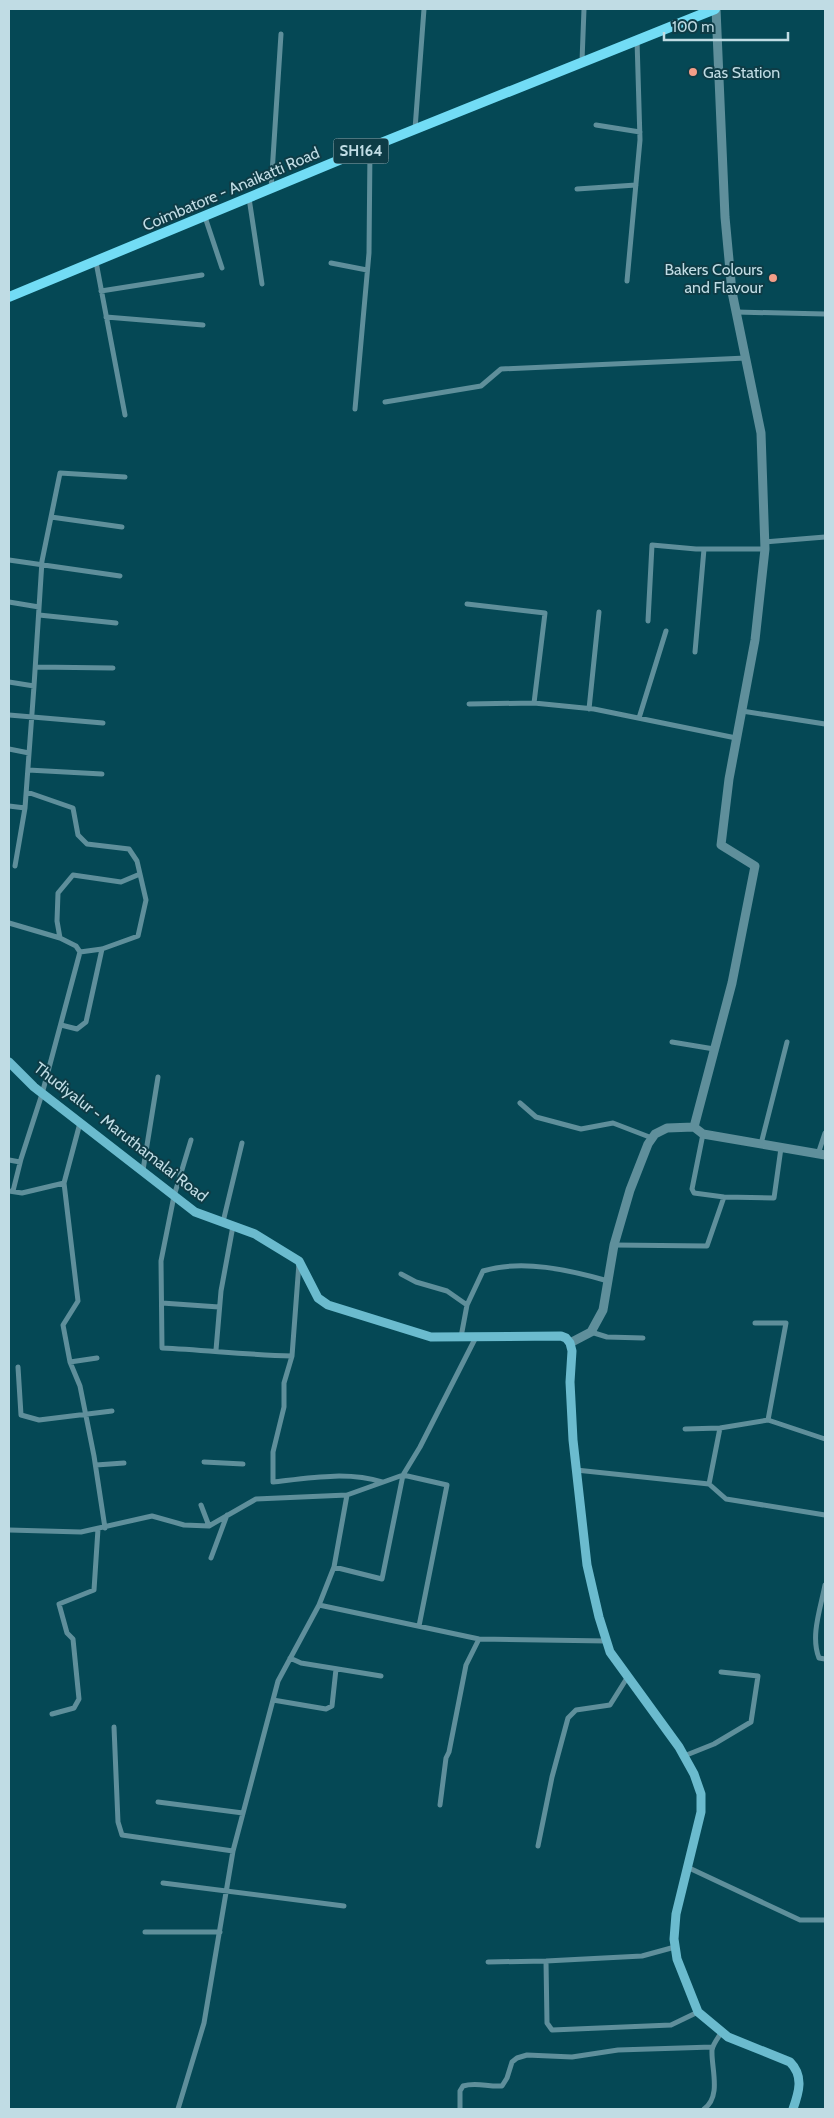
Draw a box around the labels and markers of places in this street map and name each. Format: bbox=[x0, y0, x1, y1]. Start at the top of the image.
place label: Gas Station bbox=[703, 63, 780, 82]
marker: Gas Station bbox=[687, 66, 699, 78]
place label: Bakers Colours and Flavour bbox=[664, 260, 764, 297]
marker: Bakers Colours and Flavour bbox=[767, 272, 779, 284]

